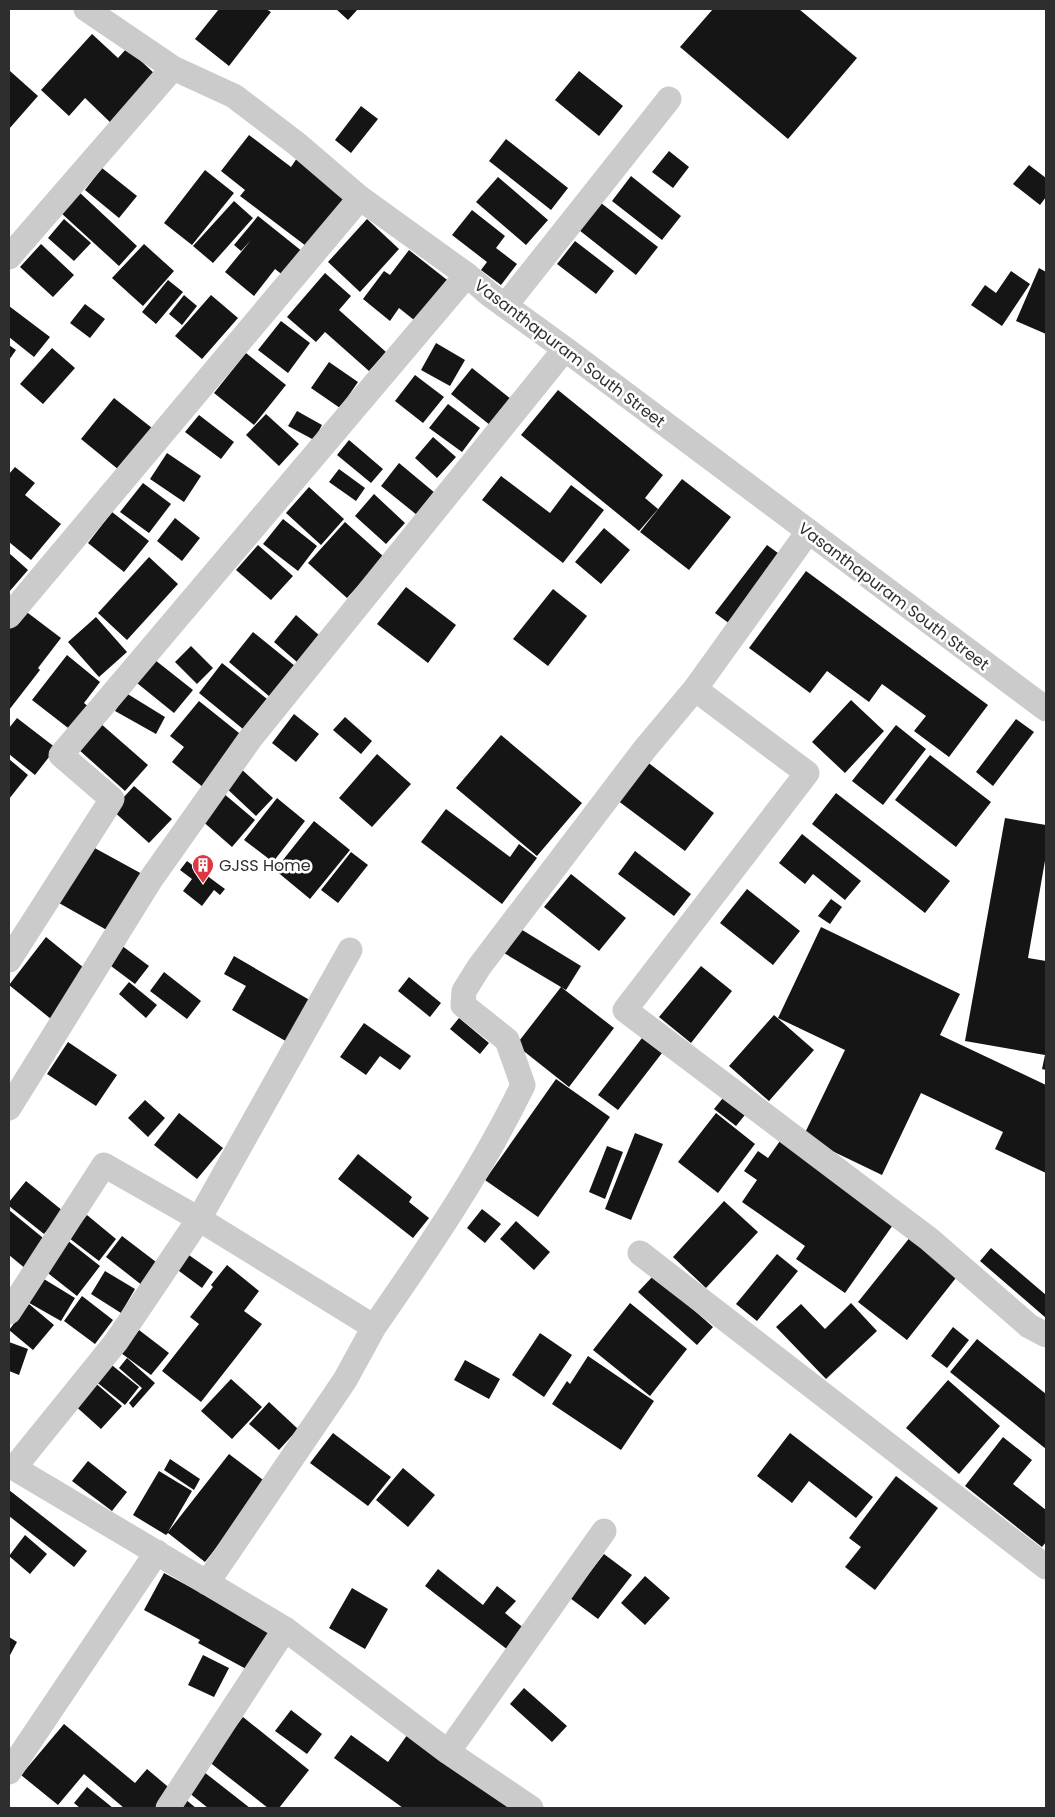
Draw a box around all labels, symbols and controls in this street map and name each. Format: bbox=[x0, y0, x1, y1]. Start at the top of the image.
street label: Vasanthapuram South Street bbox=[470, 274, 670, 433]
street label: Vasanthapuram South Street bbox=[794, 517, 994, 676]
building icon: GJSS Home bbox=[191, 853, 215, 884]
place label: GJSS Home bbox=[219, 854, 311, 877]

